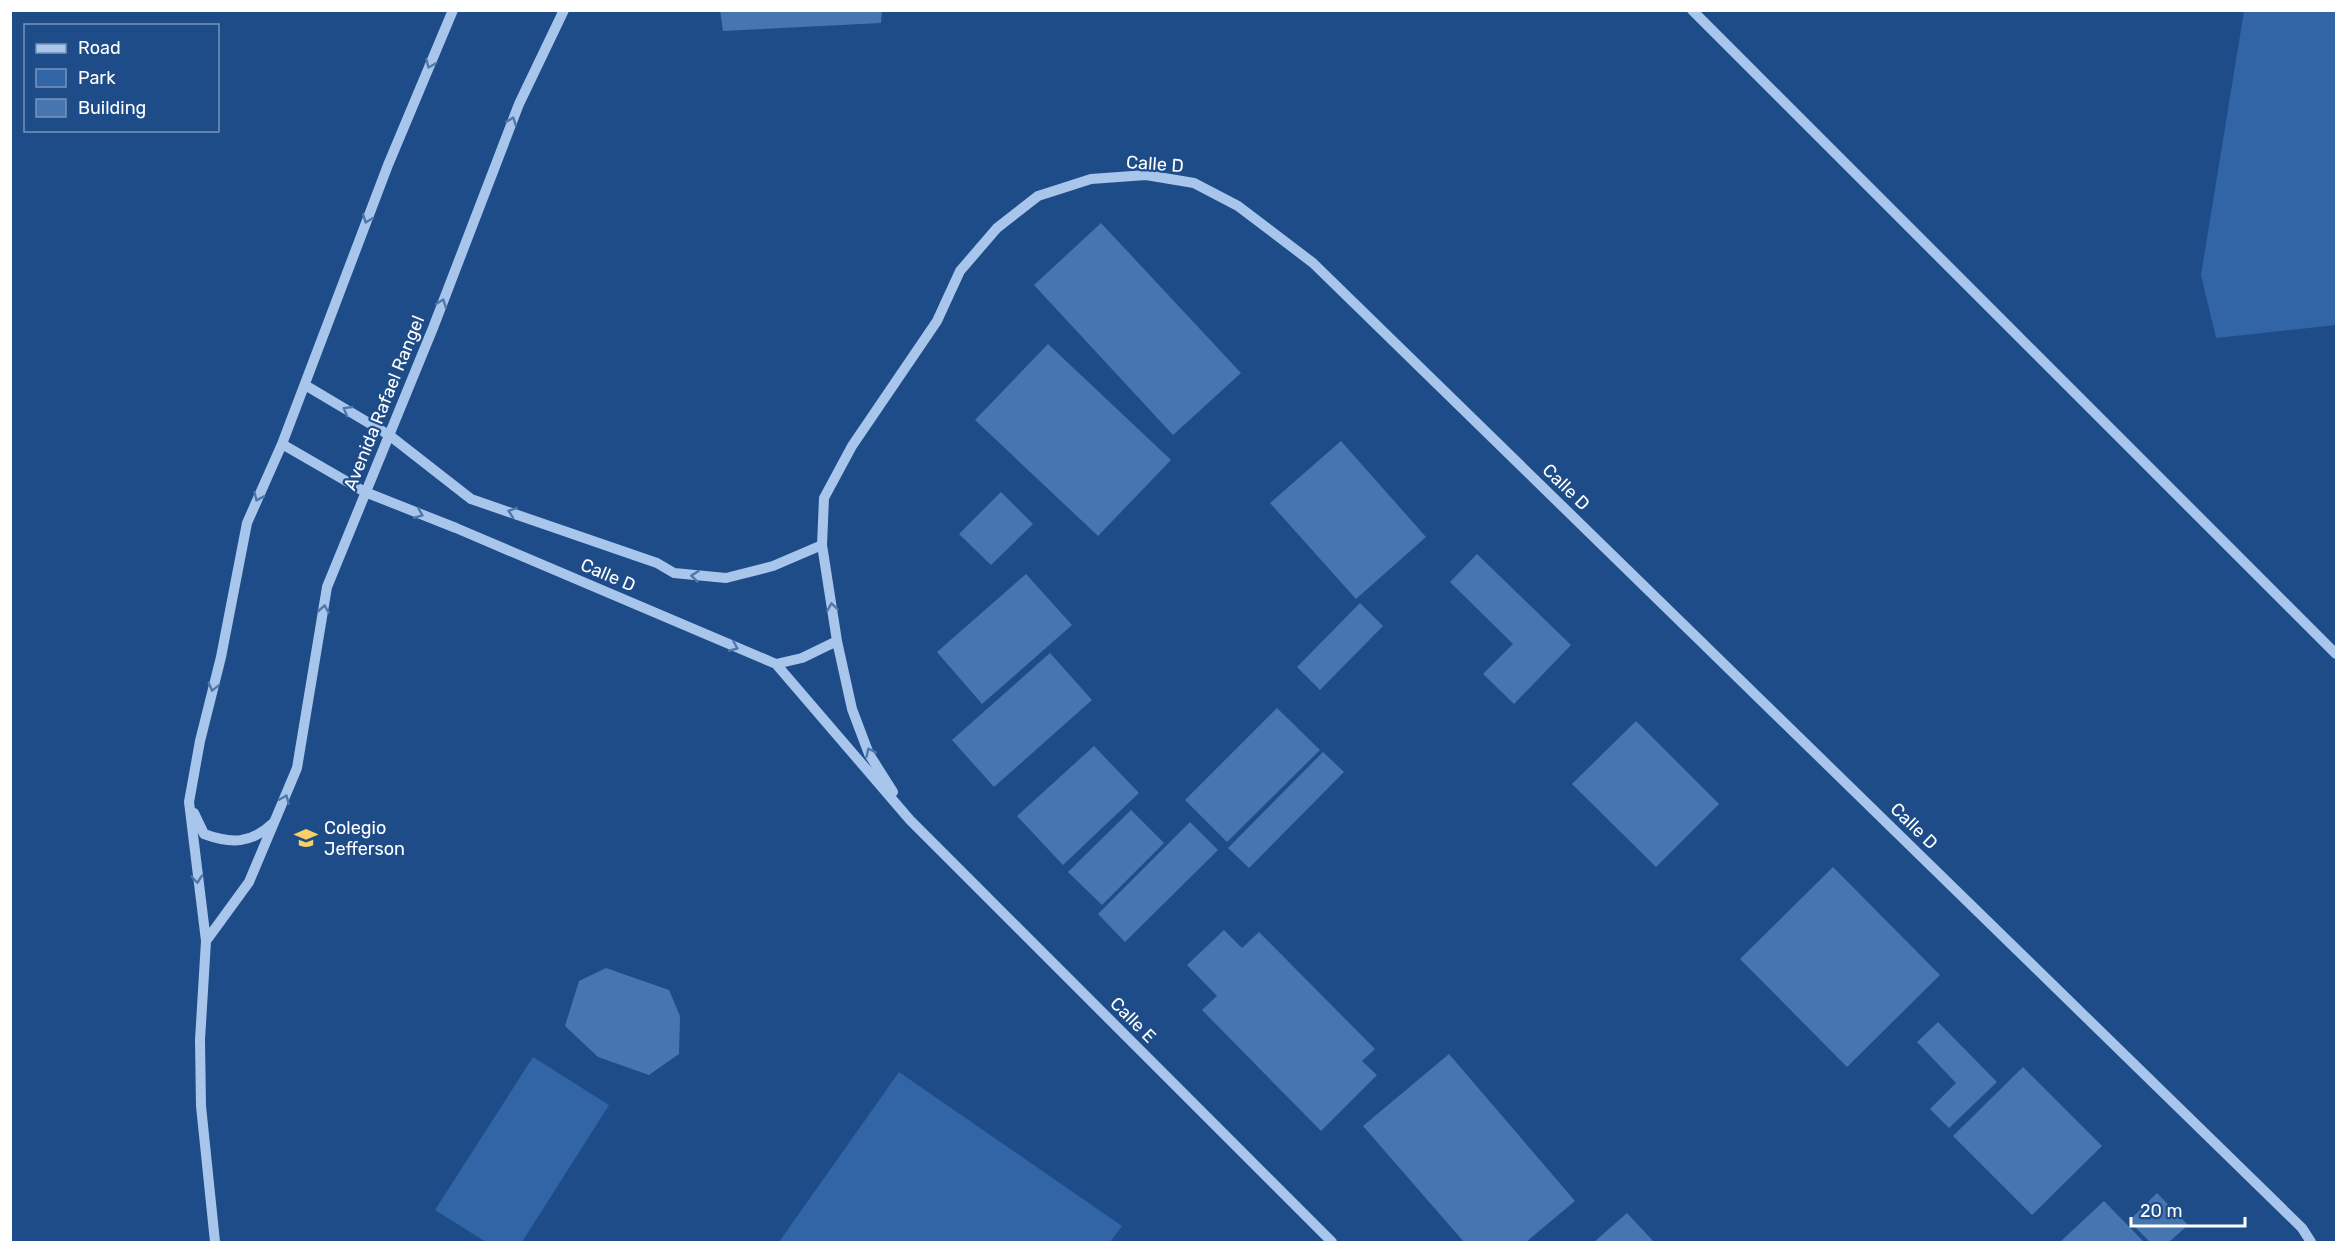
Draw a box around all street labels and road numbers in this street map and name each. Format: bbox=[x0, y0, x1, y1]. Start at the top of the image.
street label: Calle D bbox=[1126, 151, 1184, 177]
street label: Avenida Rafael Rangel bbox=[339, 312, 429, 494]
street label: Calle D bbox=[1538, 459, 1594, 515]
street label: Calle D bbox=[577, 554, 639, 596]
street label: Calle D bbox=[1886, 798, 1942, 854]
street label: Calle E bbox=[1105, 992, 1161, 1048]

